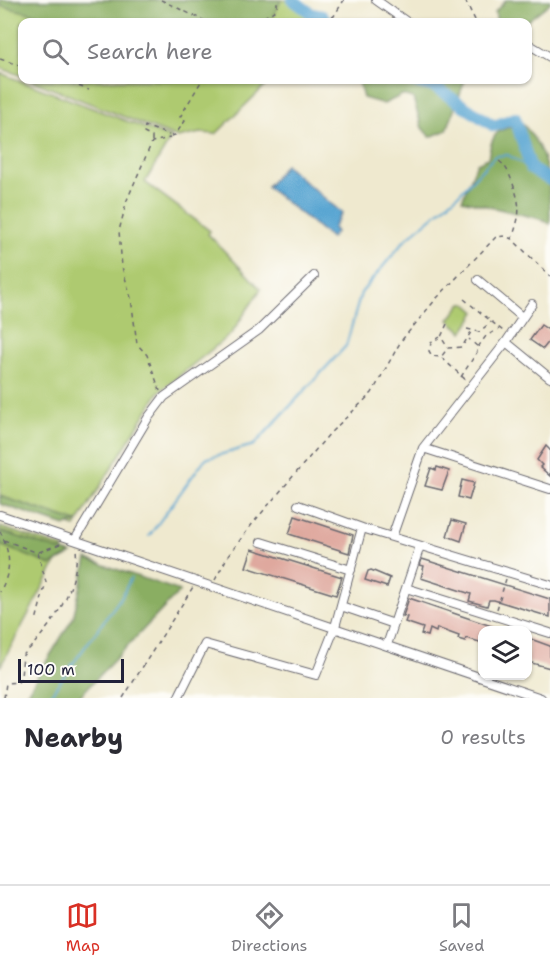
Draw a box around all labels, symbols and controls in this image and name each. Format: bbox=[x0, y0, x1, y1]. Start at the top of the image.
search box bbox=[18, 18, 532, 84]
icon: search bbox=[39, 35, 72, 68]
text: Search here bbox=[87, 37, 213, 66]
map controls bbox=[478, 626, 532, 680]
button: layers bbox=[478, 626, 532, 680]
scale bar bbox=[18, 656, 124, 684]
text: 100 m bbox=[27, 659, 75, 680]
text: Nearby bbox=[24, 720, 123, 755]
text: 0 results bbox=[440, 724, 526, 750]
tab: Map bbox=[66, 899, 100, 956]
tab: Directions bbox=[231, 899, 308, 956]
tab: Saved bbox=[439, 899, 484, 956]

